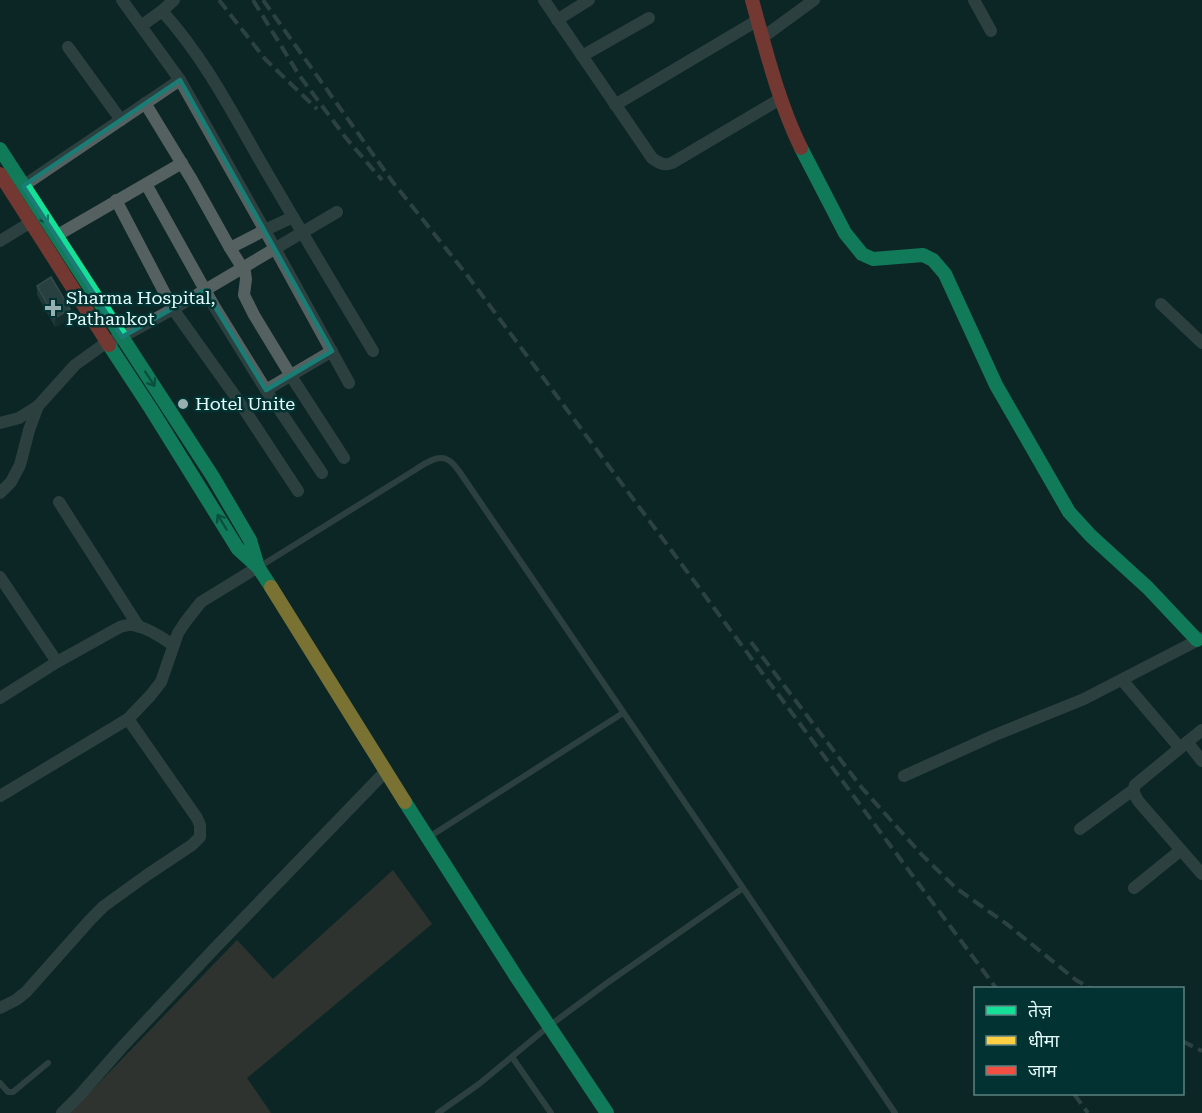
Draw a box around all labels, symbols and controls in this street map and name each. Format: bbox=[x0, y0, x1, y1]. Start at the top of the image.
one-way arrow bbox=[37, 207, 49, 224]
place label: Sharma Hospital, Pathankot bbox=[66, 287, 216, 329]
marker: Sharma Hospital, Pathankot bbox=[44, 299, 62, 317]
one-way arrow bbox=[143, 371, 156, 388]
place label: Hotel Unite bbox=[195, 393, 295, 414]
marker: Hotel Unite bbox=[176, 397, 190, 411]
one-way arrow bbox=[215, 514, 227, 531]
legend bbox=[974, 987, 1184, 1095]
text: तेज़ bbox=[1028, 1000, 1052, 1021]
text: धीमा bbox=[1028, 1030, 1059, 1051]
text: जाम bbox=[1028, 1060, 1058, 1081]

